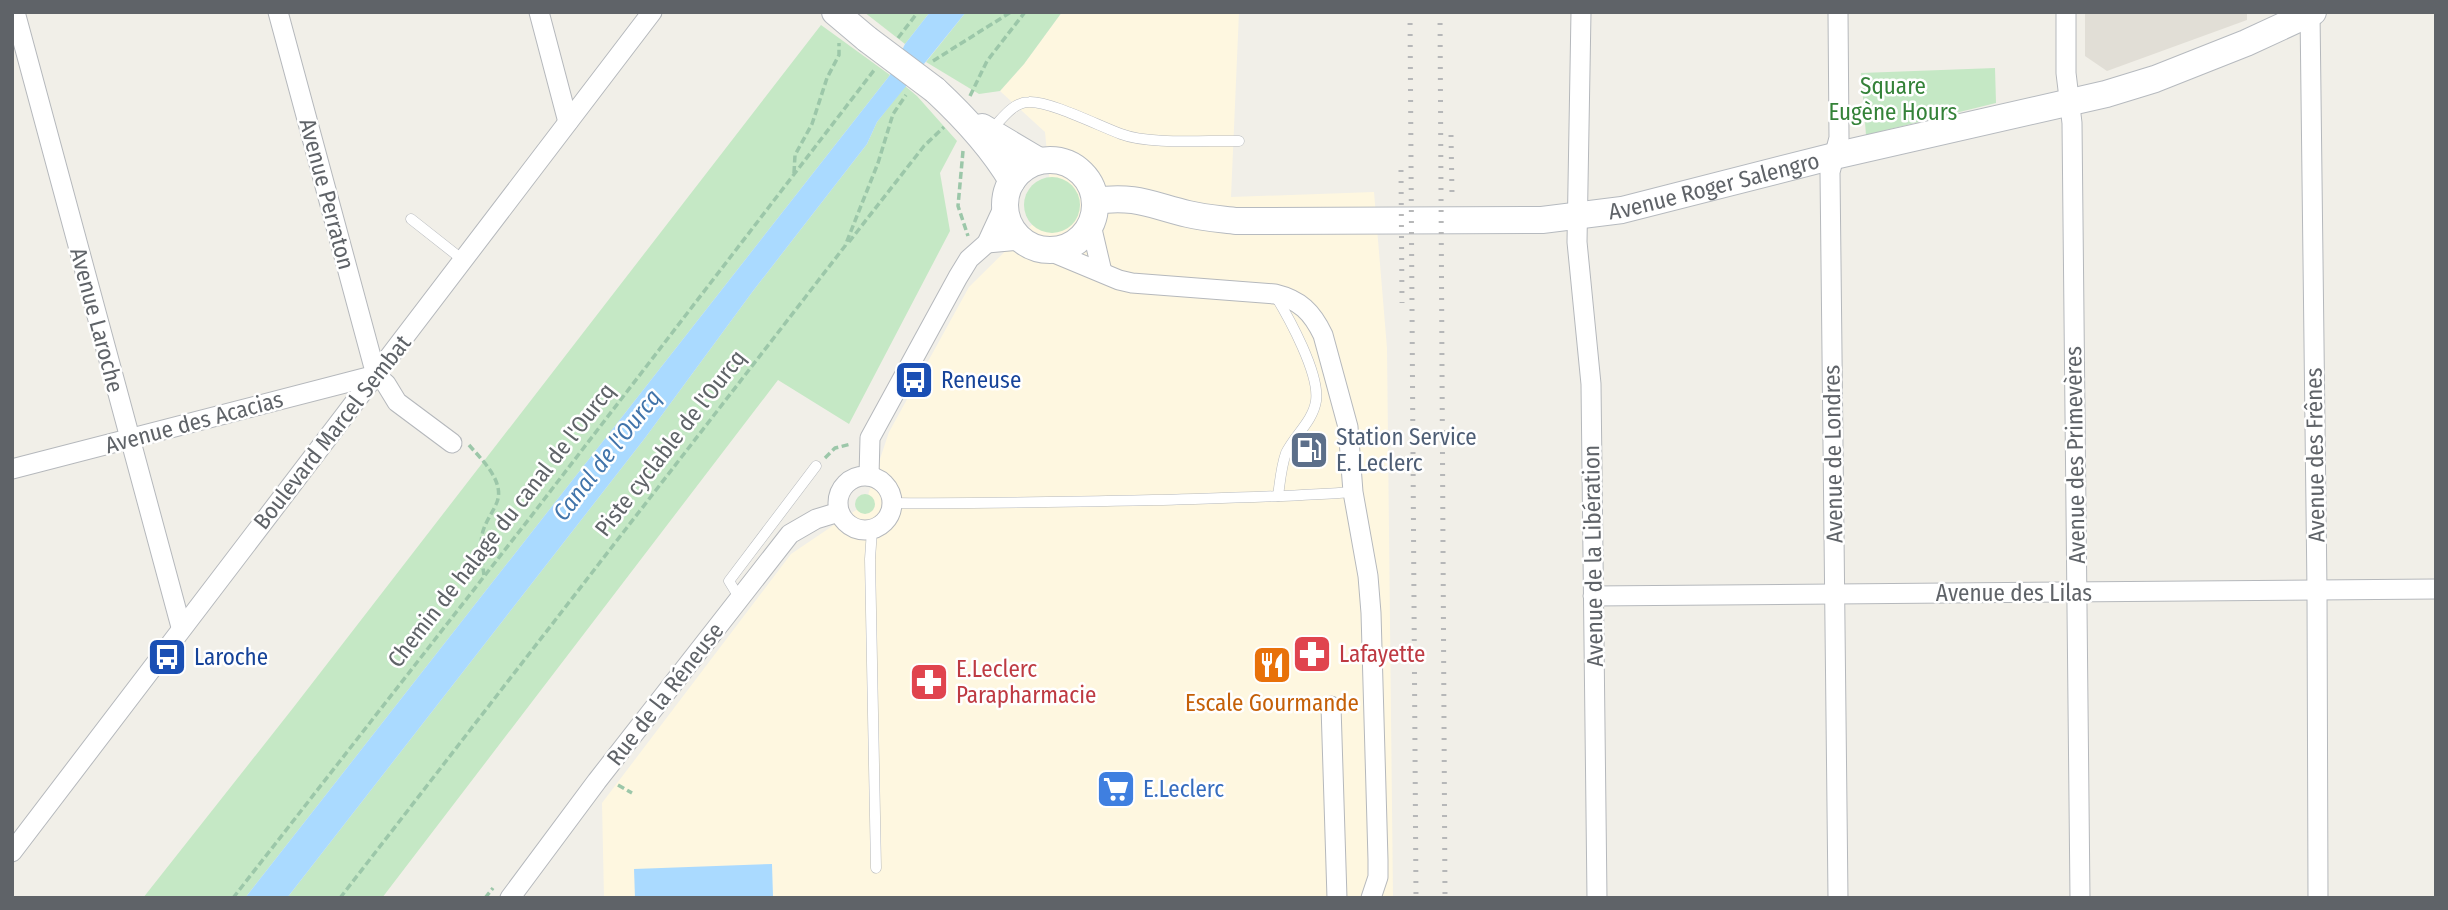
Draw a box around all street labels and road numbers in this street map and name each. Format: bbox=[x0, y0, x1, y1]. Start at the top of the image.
street label: Avenue Perraton bbox=[293, 115, 361, 273]
street label: Avenue Roger Salengro bbox=[1607, 146, 1822, 226]
street label: Avenue Laroche bbox=[64, 245, 130, 395]
street label: Boulevard Marcel Sembat bbox=[247, 329, 417, 535]
street label: Piste cyclable de l'Ourcq bbox=[589, 344, 751, 542]
street label: Avenue des Primevères bbox=[2059, 346, 2091, 564]
street label: Avenue de Londres bbox=[1817, 364, 1849, 543]
street label: Avenue des Frênes bbox=[2299, 367, 2331, 543]
street label: Chemin de halage du canal de l'Ourcq bbox=[381, 377, 621, 673]
street label: Avenue des Acacias bbox=[102, 385, 286, 459]
street label: Avenue de la Libération bbox=[1577, 445, 1609, 667]
street label: Avenue des Lilas bbox=[1936, 579, 2092, 607]
street label: Rue de la Réneuse bbox=[601, 617, 729, 771]

